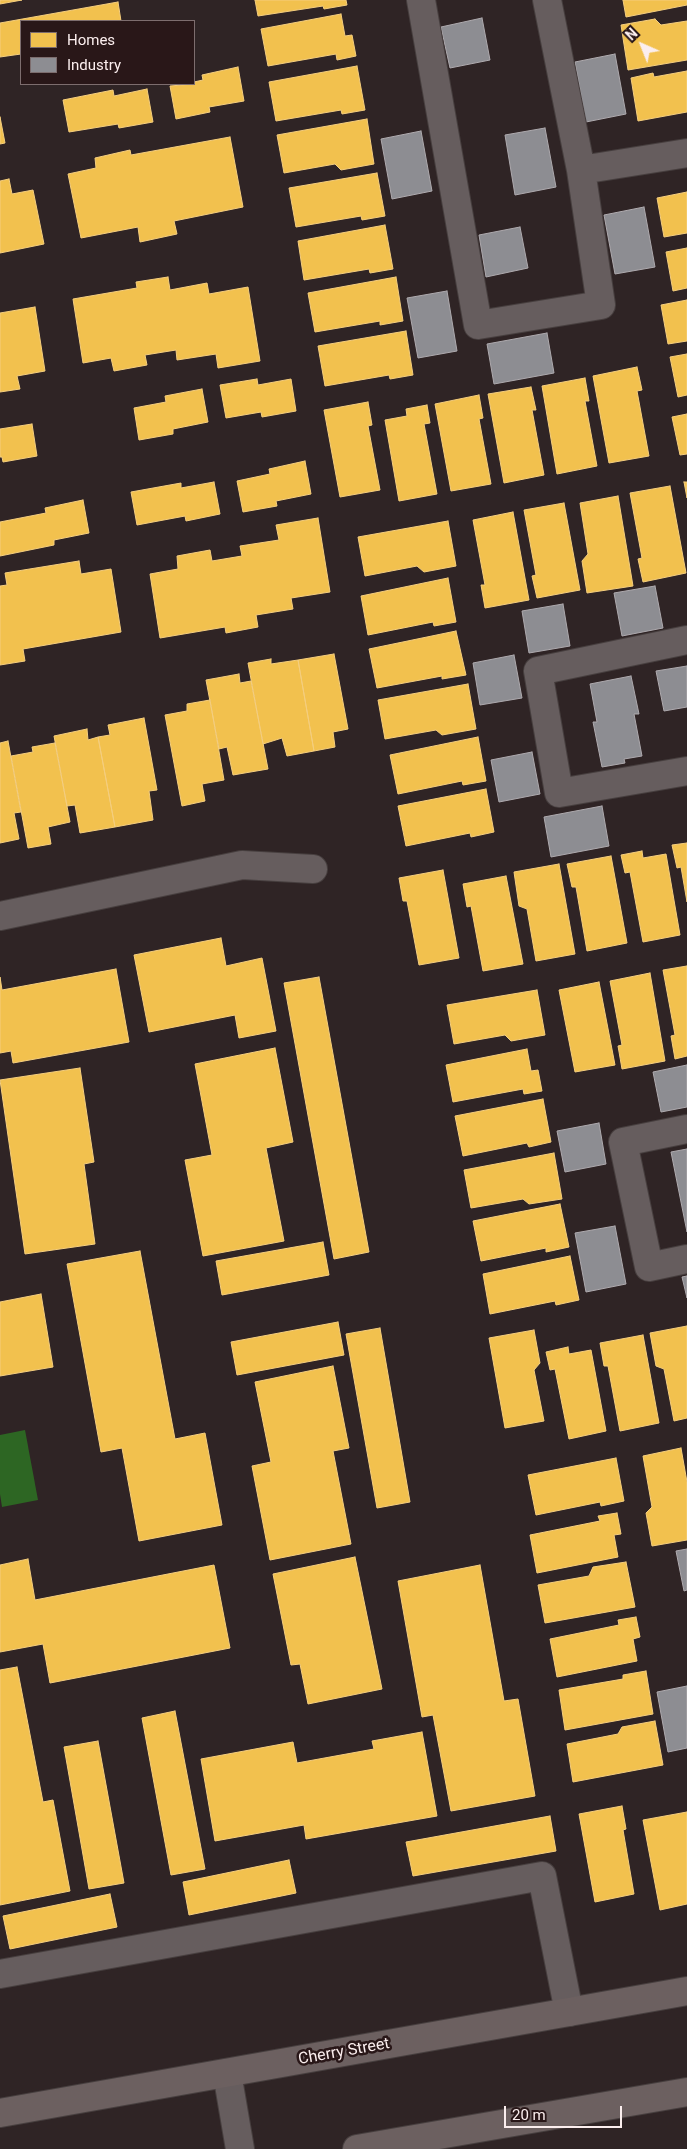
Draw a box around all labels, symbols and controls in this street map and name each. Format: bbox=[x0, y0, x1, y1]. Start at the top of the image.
legend bbox=[20, 20, 195, 85]
north arrow bbox=[617, 20, 667, 70]
text: N bbox=[622, 25, 641, 43]
text: Homes bbox=[67, 31, 115, 49]
text: Industry bbox=[67, 56, 121, 74]
street label: Cherry Street bbox=[297, 2035, 391, 2069]
scale bar bbox=[507, 2096, 624, 2128]
text: 20 m bbox=[512, 2106, 546, 2124]

